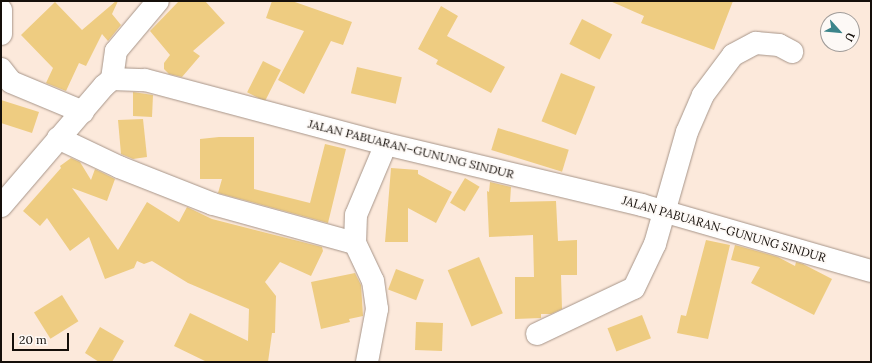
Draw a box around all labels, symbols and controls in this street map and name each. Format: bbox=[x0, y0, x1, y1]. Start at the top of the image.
north arrow bbox=[820, 12, 860, 52]
text: U bbox=[842, 30, 858, 44]
street label: JALAN PABUARAN–GUNUNG SINDUR bbox=[307, 116, 515, 182]
street label: JALAN PABUARAN–GUNUNG SINDUR bbox=[620, 193, 828, 265]
scale bar bbox=[14, 325, 71, 351]
text: 20 m bbox=[19, 332, 47, 347]

